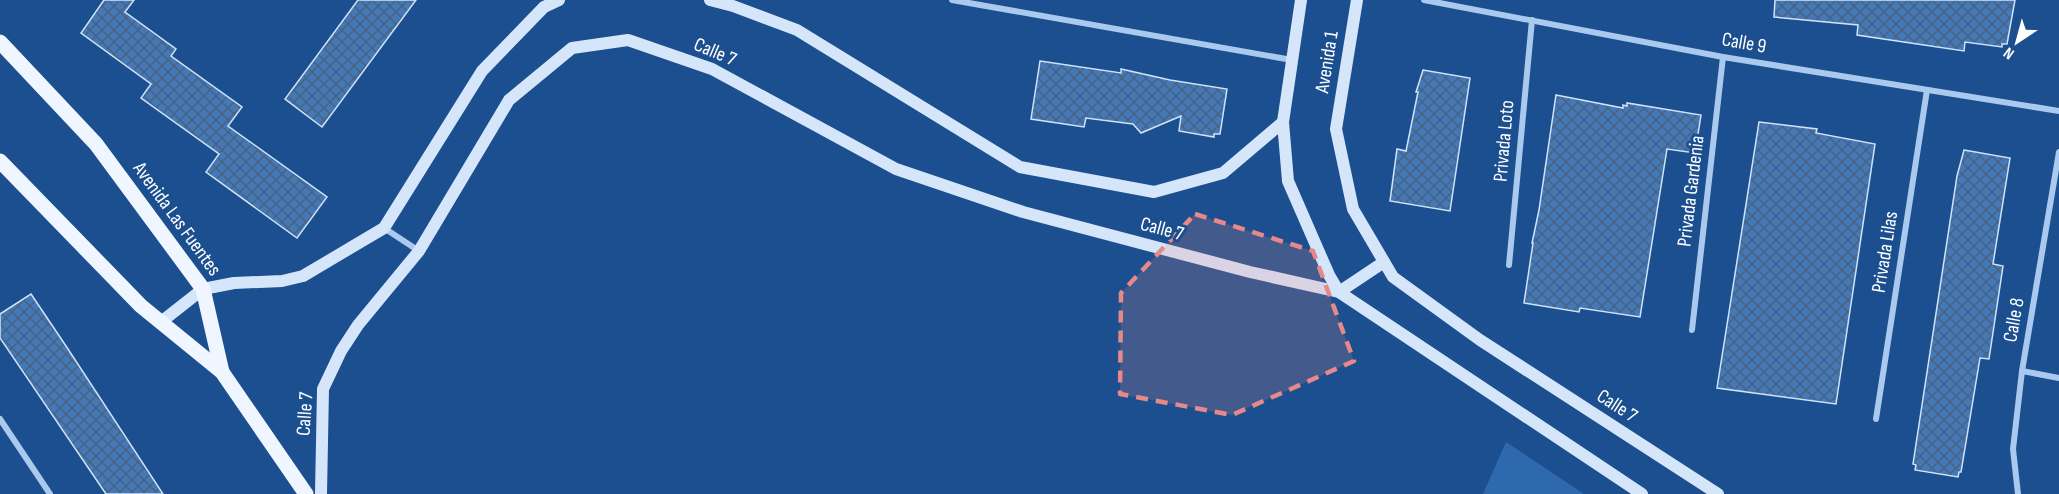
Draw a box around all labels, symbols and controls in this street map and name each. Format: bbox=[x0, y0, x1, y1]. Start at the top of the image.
north arrow bbox=[1987, 12, 2047, 72]
street label: Calle 9 bbox=[1720, 27, 1768, 59]
street label: Avenida 1 bbox=[1310, 29, 1344, 96]
street label: Calle 7 bbox=[690, 32, 740, 72]
text: N bbox=[2000, 43, 2018, 63]
street label: Privada Loto bbox=[1488, 99, 1520, 183]
street label: Privada Gardenia bbox=[1672, 134, 1710, 248]
street label: Avenida Las Fuentes bbox=[127, 157, 226, 281]
street label: Privada Lilas bbox=[1867, 210, 1903, 294]
street label: Calle 7 bbox=[1138, 212, 1186, 246]
street label: Calle 8 bbox=[1998, 296, 2030, 344]
street label: Calle 7 bbox=[1592, 384, 1642, 428]
street label: Calle 7 bbox=[292, 391, 318, 437]

